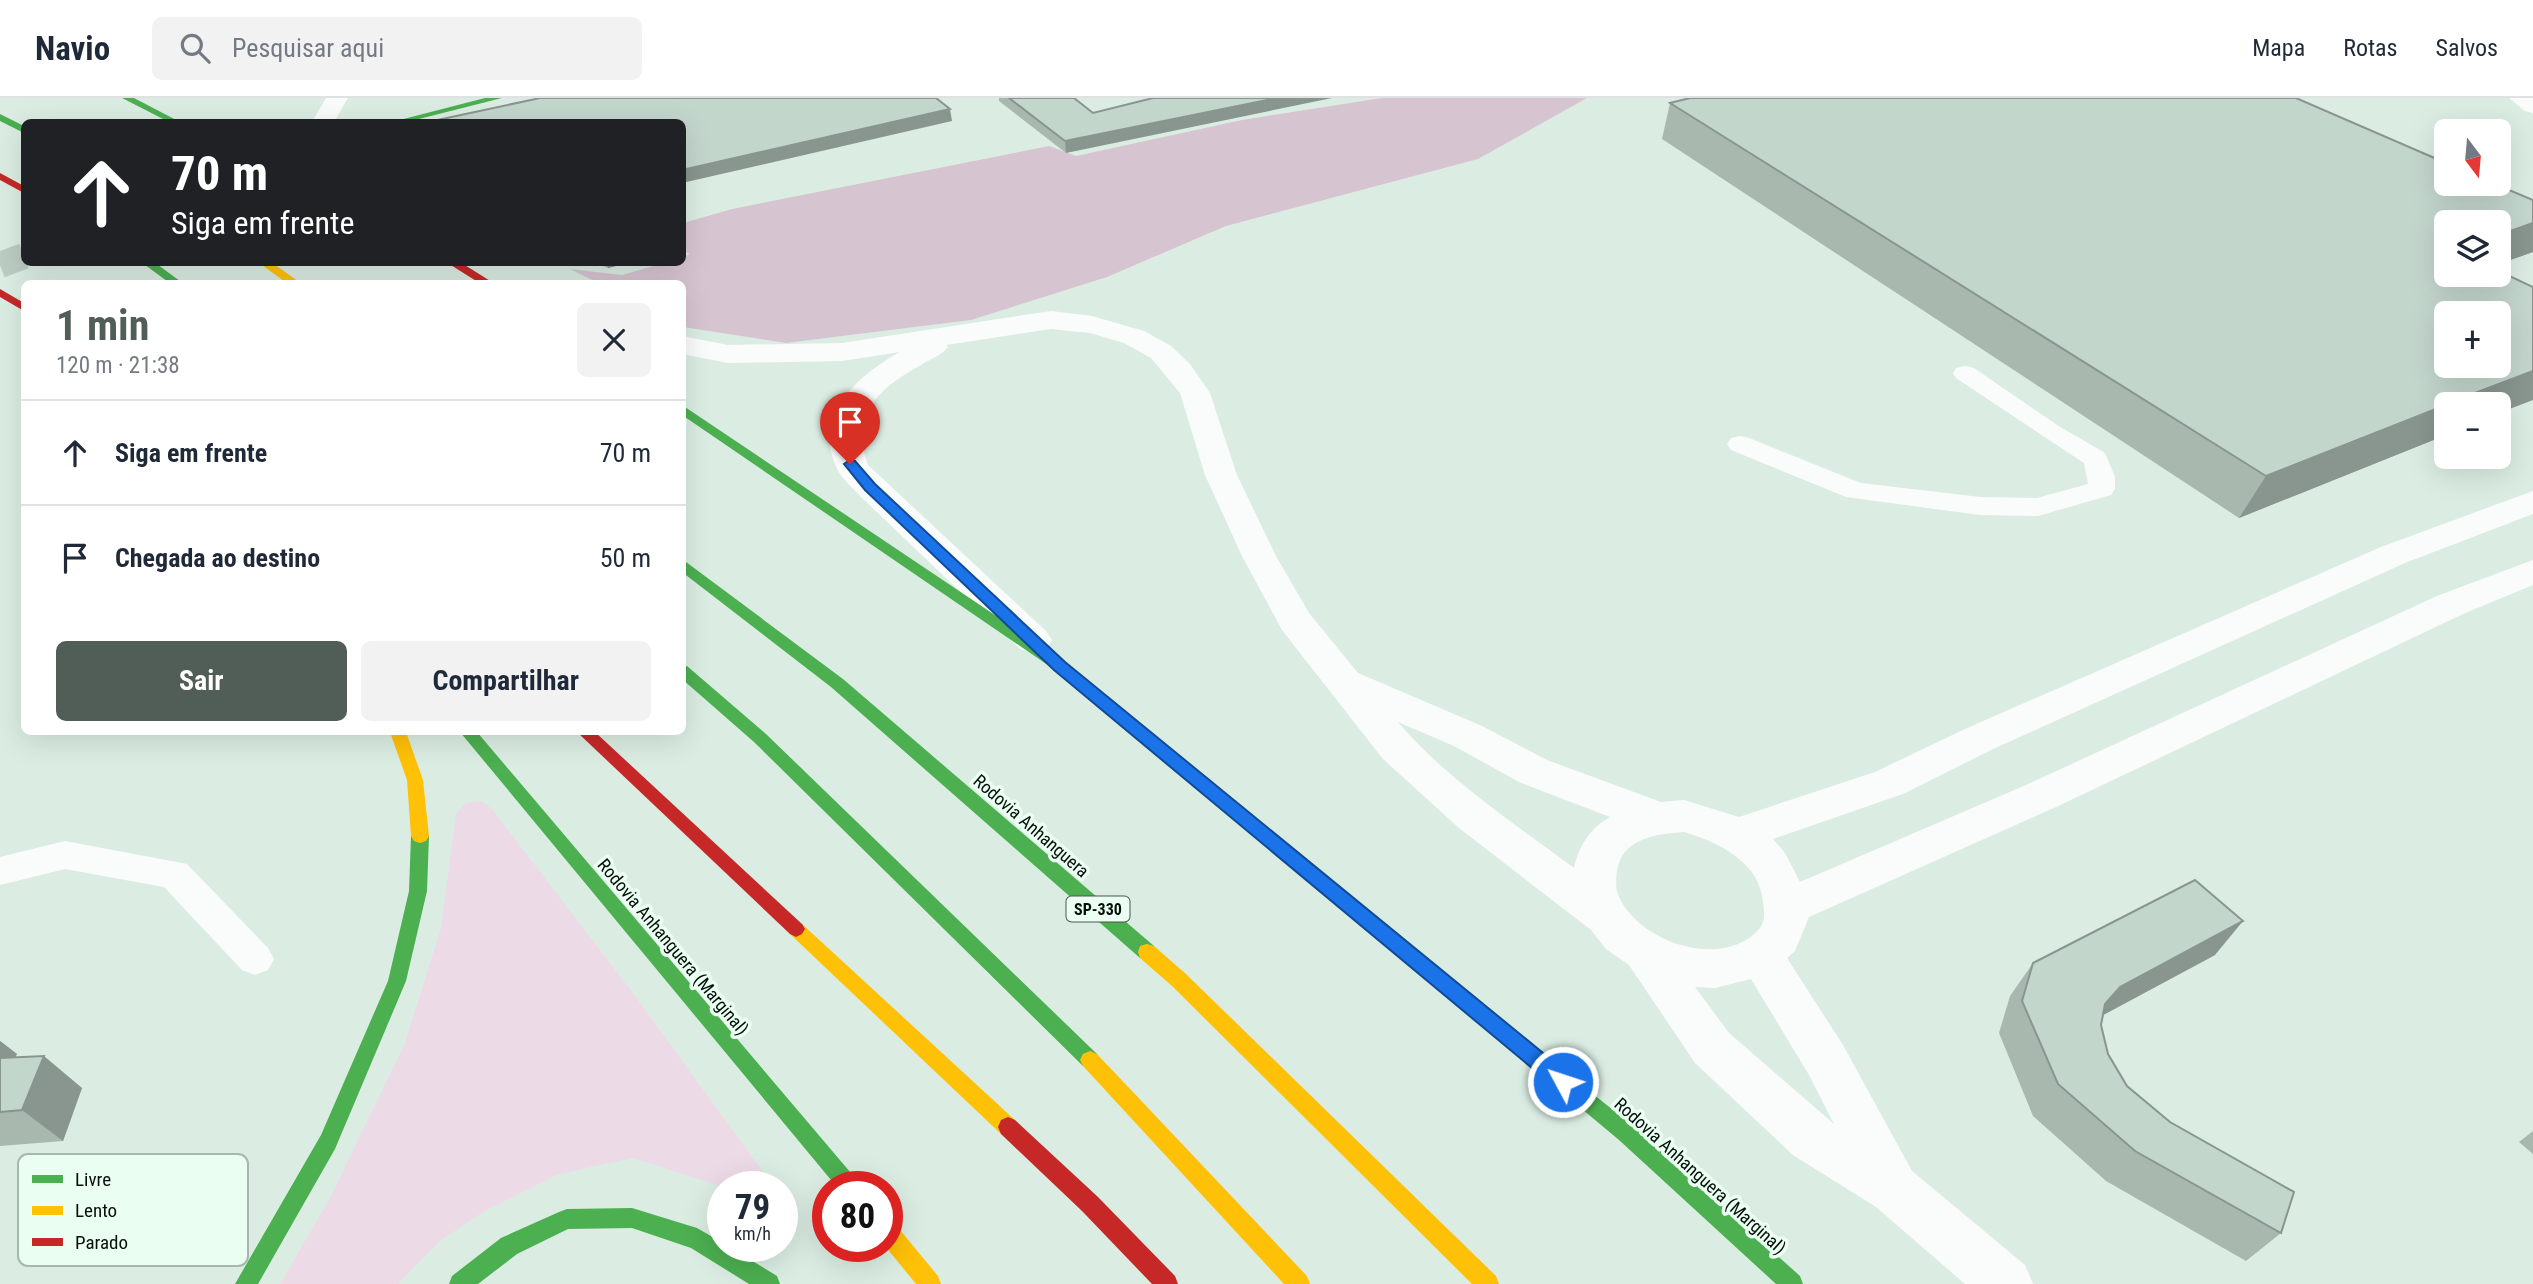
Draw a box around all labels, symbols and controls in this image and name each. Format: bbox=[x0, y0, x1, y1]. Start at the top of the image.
search box bbox=[152, 17, 642, 80]
text: Navio bbox=[35, 29, 110, 68]
icon: search bbox=[176, 29, 214, 67]
text: Pesquisar aqui bbox=[232, 33, 384, 63]
text: Mapa bbox=[2252, 34, 2305, 62]
text: Rotas bbox=[2343, 34, 2397, 62]
text: Salvos bbox=[2435, 34, 2498, 62]
north arrow bbox=[2434, 119, 2511, 196]
map controls bbox=[2434, 119, 2511, 469]
text: 70 m bbox=[171, 145, 268, 202]
icon: ahead bbox=[56, 147, 147, 238]
text: Siga em frente bbox=[171, 204, 354, 242]
button: layers bbox=[2434, 210, 2511, 287]
text: 1 min bbox=[56, 301, 149, 350]
button: + bbox=[2434, 301, 2511, 378]
button: close bbox=[577, 303, 651, 377]
text: 120 m · 21:38 bbox=[56, 352, 180, 379]
pin bbox=[820, 392, 880, 464]
button: − bbox=[2434, 392, 2511, 469]
icon: arrive bbox=[831, 403, 869, 441]
icon: ahead bbox=[56, 434, 94, 472]
text: Siga em frente bbox=[115, 438, 267, 468]
text: 70 m bbox=[600, 438, 651, 468]
icon: arrive bbox=[56, 539, 94, 577]
text: Chegada ao destino bbox=[115, 543, 320, 573]
text: 50 m bbox=[600, 543, 651, 573]
button: Sair bbox=[56, 641, 347, 721]
button: Compartilhar bbox=[361, 641, 651, 721]
street label: Rodovia Anhanguera bbox=[969, 770, 1093, 881]
street label: Rodovia Anhanguera (Marginal) bbox=[593, 854, 753, 1040]
road number: SP-330 bbox=[1066, 896, 1130, 922]
position arrow bbox=[1526, 1045, 1600, 1119]
street label: Rodovia Anhanguera (Marginal) bbox=[1610, 1093, 1790, 1259]
legend bbox=[18, 1154, 248, 1266]
text: Livre bbox=[75, 1168, 111, 1191]
speed limit sign: 80 bbox=[812, 1171, 903, 1262]
text: 79 bbox=[735, 1187, 770, 1228]
text: Lento bbox=[75, 1199, 117, 1222]
text: km/h bbox=[734, 1223, 771, 1244]
text: Parado bbox=[75, 1231, 128, 1254]

